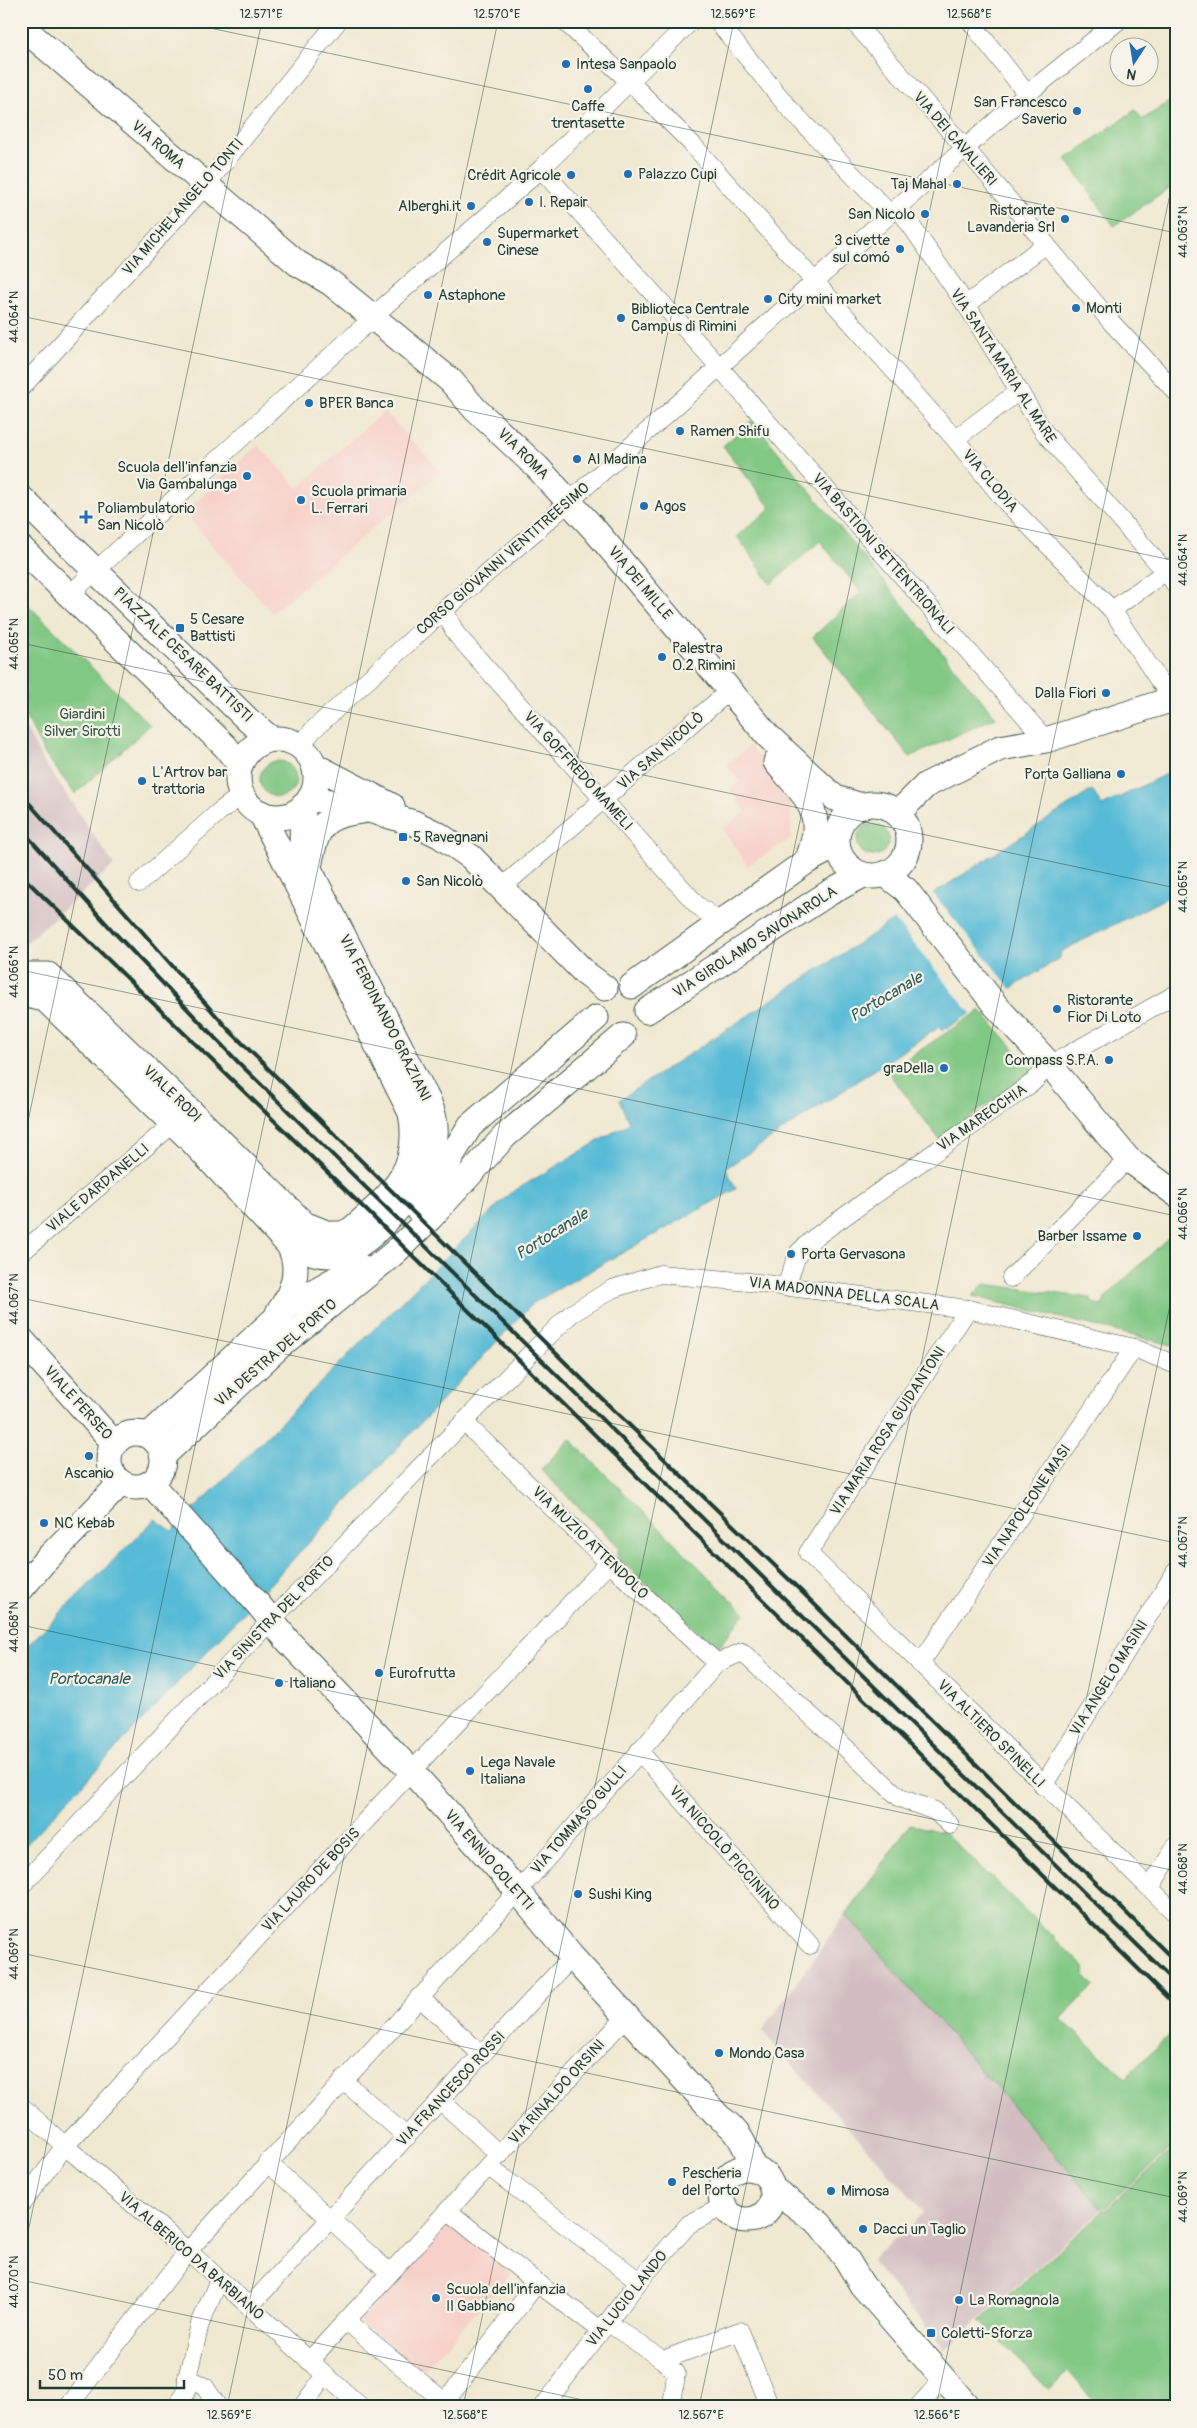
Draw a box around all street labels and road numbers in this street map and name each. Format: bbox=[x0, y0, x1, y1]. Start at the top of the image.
street label: VIA DEI CAVALIERI bbox=[909, 88, 1001, 190]
street label: VIA ROMA bbox=[127, 117, 189, 174]
street label: VIA MICHELANGELO TONTI bbox=[118, 134, 248, 280]
street label: VIA SANTA MARIA AL MARE bbox=[946, 285, 1060, 447]
street label: VIA ROMA bbox=[493, 424, 553, 484]
street label: VIA CLODIA bbox=[958, 445, 1022, 517]
street label: VIA BASTIONI SETTENTRIONALI bbox=[808, 469, 958, 639]
street label: CORSO GIOVANNI VENTITREESIMO bbox=[413, 479, 593, 639]
street label: VIA DEI MILLE bbox=[604, 542, 677, 624]
street label: PIAZZALE CESARE BATTISTI bbox=[109, 583, 257, 727]
street label: VIA GOFFREDO MAMELI bbox=[519, 707, 637, 835]
street label: VIA SAN NICOLÒ bbox=[613, 707, 708, 794]
street label: VIA GIROLAMO SAVONAROLA bbox=[669, 882, 841, 1002]
street label: VIA FERDINANDO GRAZIANI bbox=[335, 931, 435, 1105]
street label: VIALE RODI bbox=[139, 1061, 205, 1127]
street label: VIA MARECCHIA bbox=[933, 1080, 1031, 1156]
street label: VIALE DARDANELLI bbox=[43, 1139, 153, 1237]
street label: VIA MADONNA DELLA SCALA bbox=[748, 1273, 941, 1315]
street label: VIA DESTRA DEL PORTO bbox=[211, 1295, 341, 1411]
street label: VIA MARIA ROSA GUIDANTONI bbox=[826, 1343, 950, 1519]
street label: VIALE PERSEO bbox=[40, 1362, 116, 1444]
street label: VIA NAPOLEONE MASI bbox=[979, 1441, 1075, 1571]
street label: VIA MUZIO ATTENDOLO bbox=[528, 1482, 652, 1604]
street label: VIA SINISTRA DEL PORTO bbox=[210, 1552, 338, 1684]
street label: VIA ANGELO MASINI bbox=[1066, 1617, 1152, 1739]
street label: VIA ALTIERO SPINELLI bbox=[933, 1676, 1049, 1792]
street label: VIA TOMMASO GULLI bbox=[527, 1762, 631, 1878]
street label: VIA NICCOLÒ PICCININO bbox=[665, 1781, 784, 1914]
street label: VIA ENNIO COLETTI bbox=[440, 1806, 538, 1914]
street label: VIA LAURO DE BOSIS bbox=[258, 1824, 364, 1936]
street label: VIA FRANCESCO ROSSI bbox=[393, 2027, 509, 2151]
street label: VIA RINALDO ORSINI bbox=[505, 2035, 609, 2149]
street label: VIA ALBERICO DA BARBIANO bbox=[114, 2188, 268, 2324]
street label: VIA LUCIO LANDO bbox=[582, 2247, 672, 2351]

